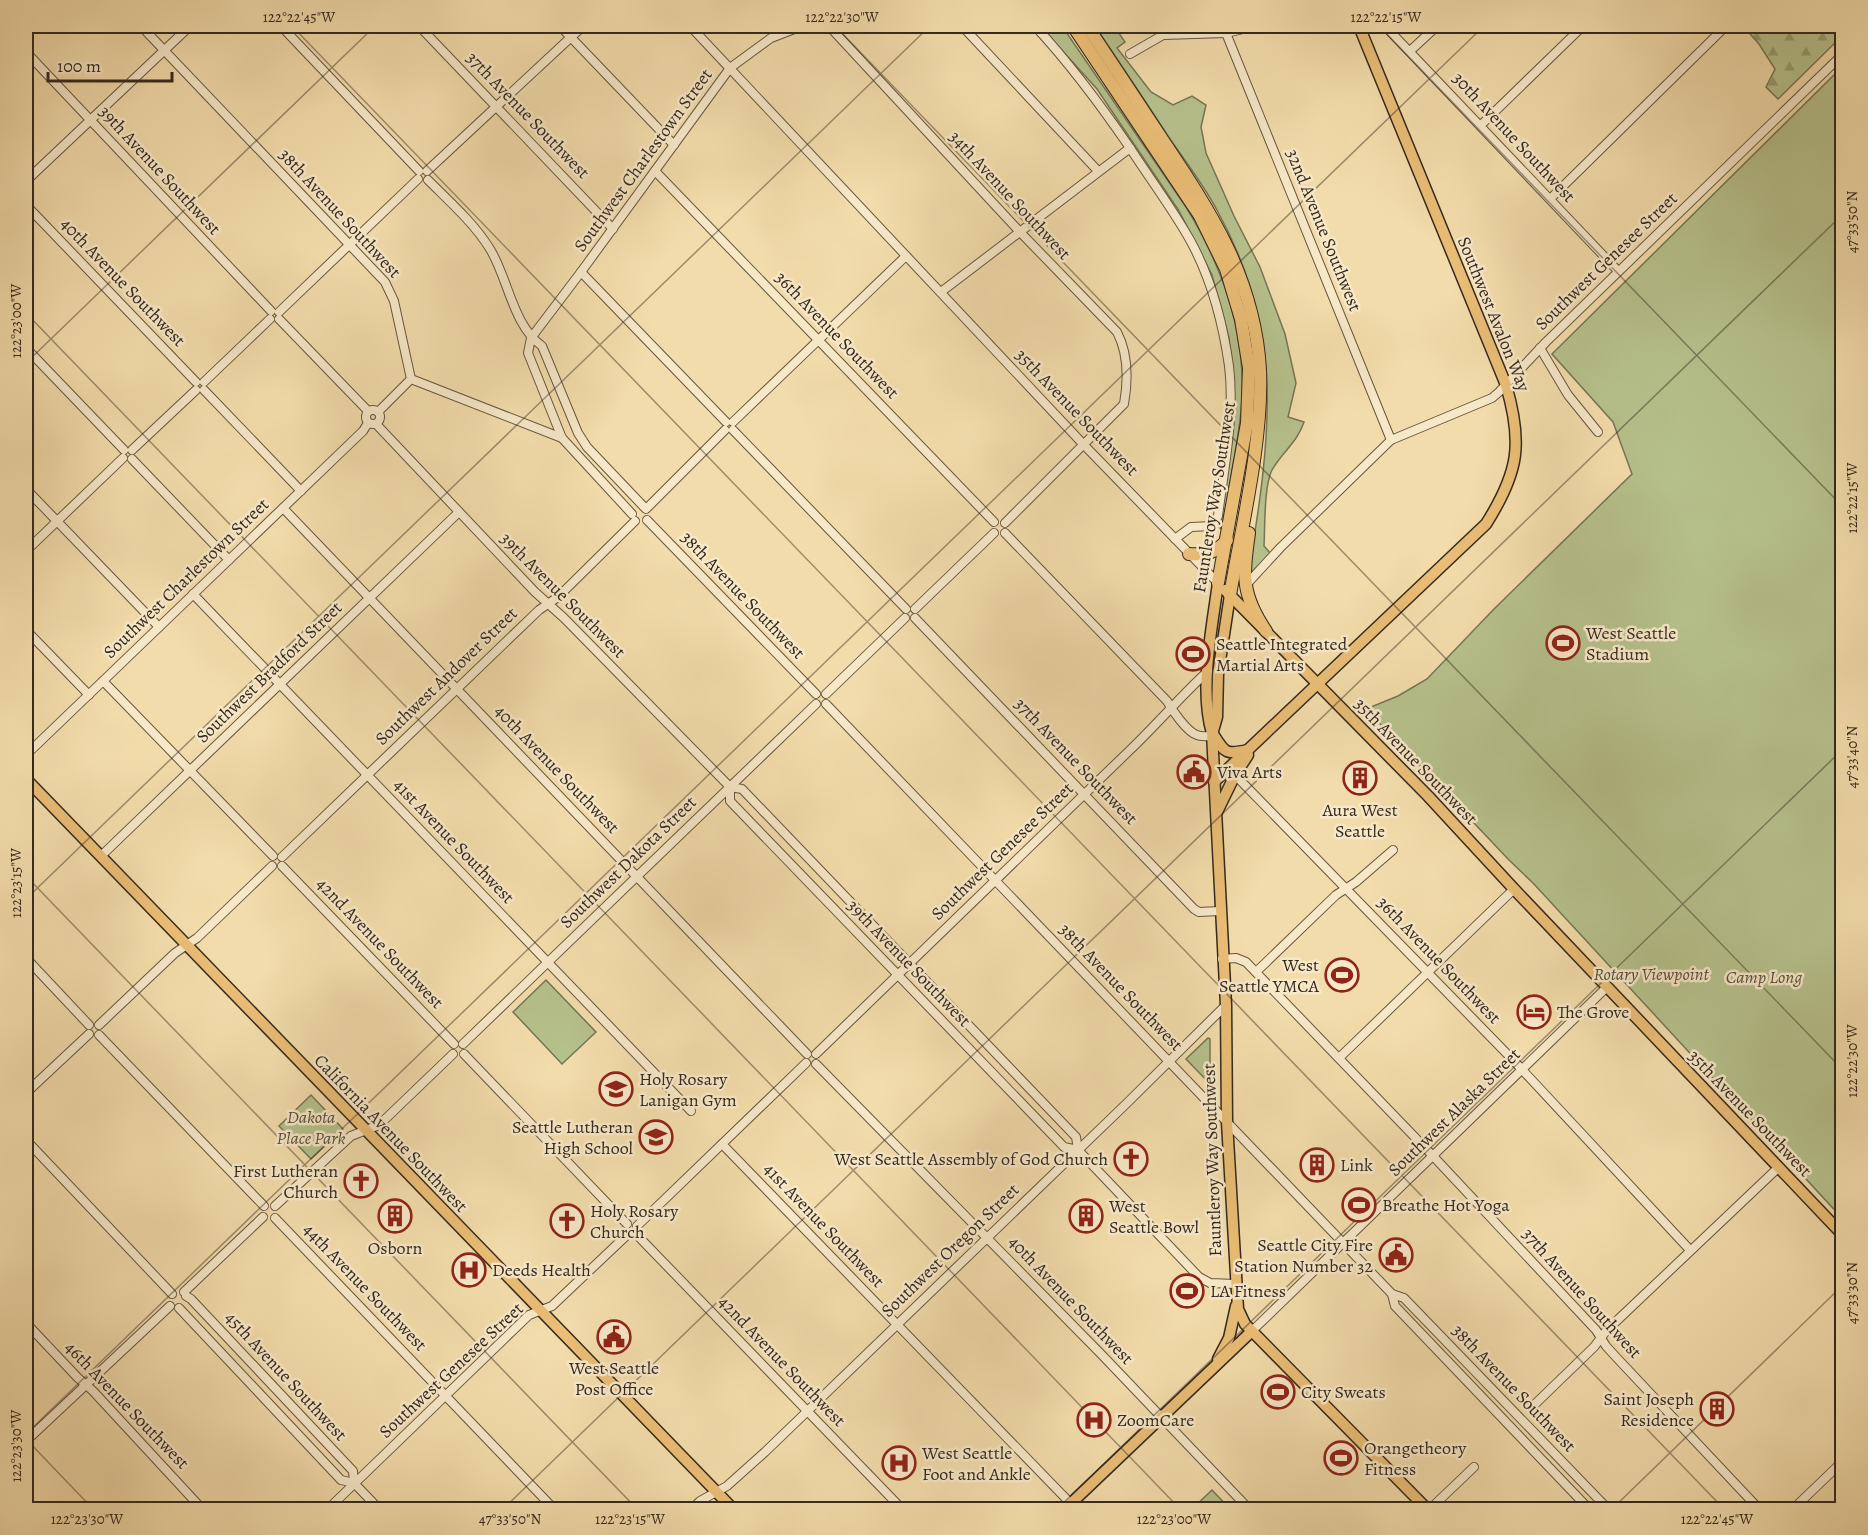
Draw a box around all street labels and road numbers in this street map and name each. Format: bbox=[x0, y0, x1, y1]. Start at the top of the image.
street label: 37th Avenue Southwest bbox=[461, 46, 595, 184]
street label: Southwest Charlestown Street bbox=[568, 63, 718, 257]
street label: 30th Avenue Southwest bbox=[1447, 67, 1581, 207]
street label: 39th Avenue Southwest bbox=[94, 100, 226, 240]
street label: 34th Avenue Southwest bbox=[944, 125, 1076, 265]
street label: 38th Avenue Southwest bbox=[274, 143, 407, 283]
street label: 32nd Avenue Southwest bbox=[1280, 145, 1368, 315]
street label: Southwest Genesee Street bbox=[1530, 187, 1682, 335]
street label: 40th Avenue Southwest bbox=[55, 212, 191, 352]
street label: Southwest Avalon Way bbox=[1452, 233, 1536, 396]
street label: 36th Avenue Southwest bbox=[770, 266, 904, 404]
street label: 35th Avenue Southwest bbox=[1010, 343, 1144, 481]
street label: Fauntleroy Way Southwest bbox=[1187, 400, 1241, 594]
street label: Southwest Charlestown Street bbox=[98, 493, 274, 663]
street label: 38th Avenue Southwest bbox=[676, 526, 810, 664]
street label: 39th Avenue Southwest bbox=[495, 527, 631, 663]
street label: Southwest Bradford Street bbox=[191, 596, 347, 748]
street label: Southwest Andover Street bbox=[370, 602, 522, 750]
street label: 37th Avenue Southwest bbox=[1009, 692, 1143, 830]
street label: 35th Avenue Southwest bbox=[1349, 692, 1483, 830]
street label: 40th Avenue Southwest bbox=[489, 699, 625, 839]
street label: 41st Avenue Southwest bbox=[388, 773, 520, 909]
street label: Southwest Genesee Street bbox=[926, 777, 1078, 925]
street label: Southwest Dakota Street bbox=[555, 790, 701, 934]
street label: 42nd Avenue Southwest bbox=[311, 872, 449, 1014]
street label: 36th Avenue Southwest bbox=[1372, 891, 1506, 1029]
street label: 39th Avenue Southwest bbox=[842, 894, 976, 1032]
street label: 38th Avenue Southwest bbox=[1054, 918, 1188, 1056]
street label: Southwest Alaska Street bbox=[1383, 1042, 1525, 1182]
street label: 35th Avenue Southwest bbox=[1683, 1044, 1817, 1182]
street label: California Avenue Southwest bbox=[309, 1049, 473, 1217]
street label: Fauntleroy Way Southwest bbox=[1197, 1063, 1227, 1257]
street label: 41st Avenue Southwest bbox=[758, 1157, 890, 1293]
street label: Southwest Oregon Street bbox=[876, 1178, 1024, 1322]
street label: 44th Avenue Southwest bbox=[298, 1218, 432, 1356]
street label: 37th Avenue Southwest bbox=[1517, 1223, 1647, 1364]
street label: 40th Avenue Southwest bbox=[1003, 1230, 1139, 1370]
street label: 42nd Avenue Southwest bbox=[713, 1290, 851, 1432]
street label: Southwest Genesee Street bbox=[374, 1297, 528, 1443]
street label: 45th Avenue Southwest bbox=[220, 1306, 352, 1446]
street label: 38th Avenue Southwest bbox=[1447, 1319, 1581, 1457]
street label: 46th Avenue Southwest bbox=[59, 1336, 195, 1474]

